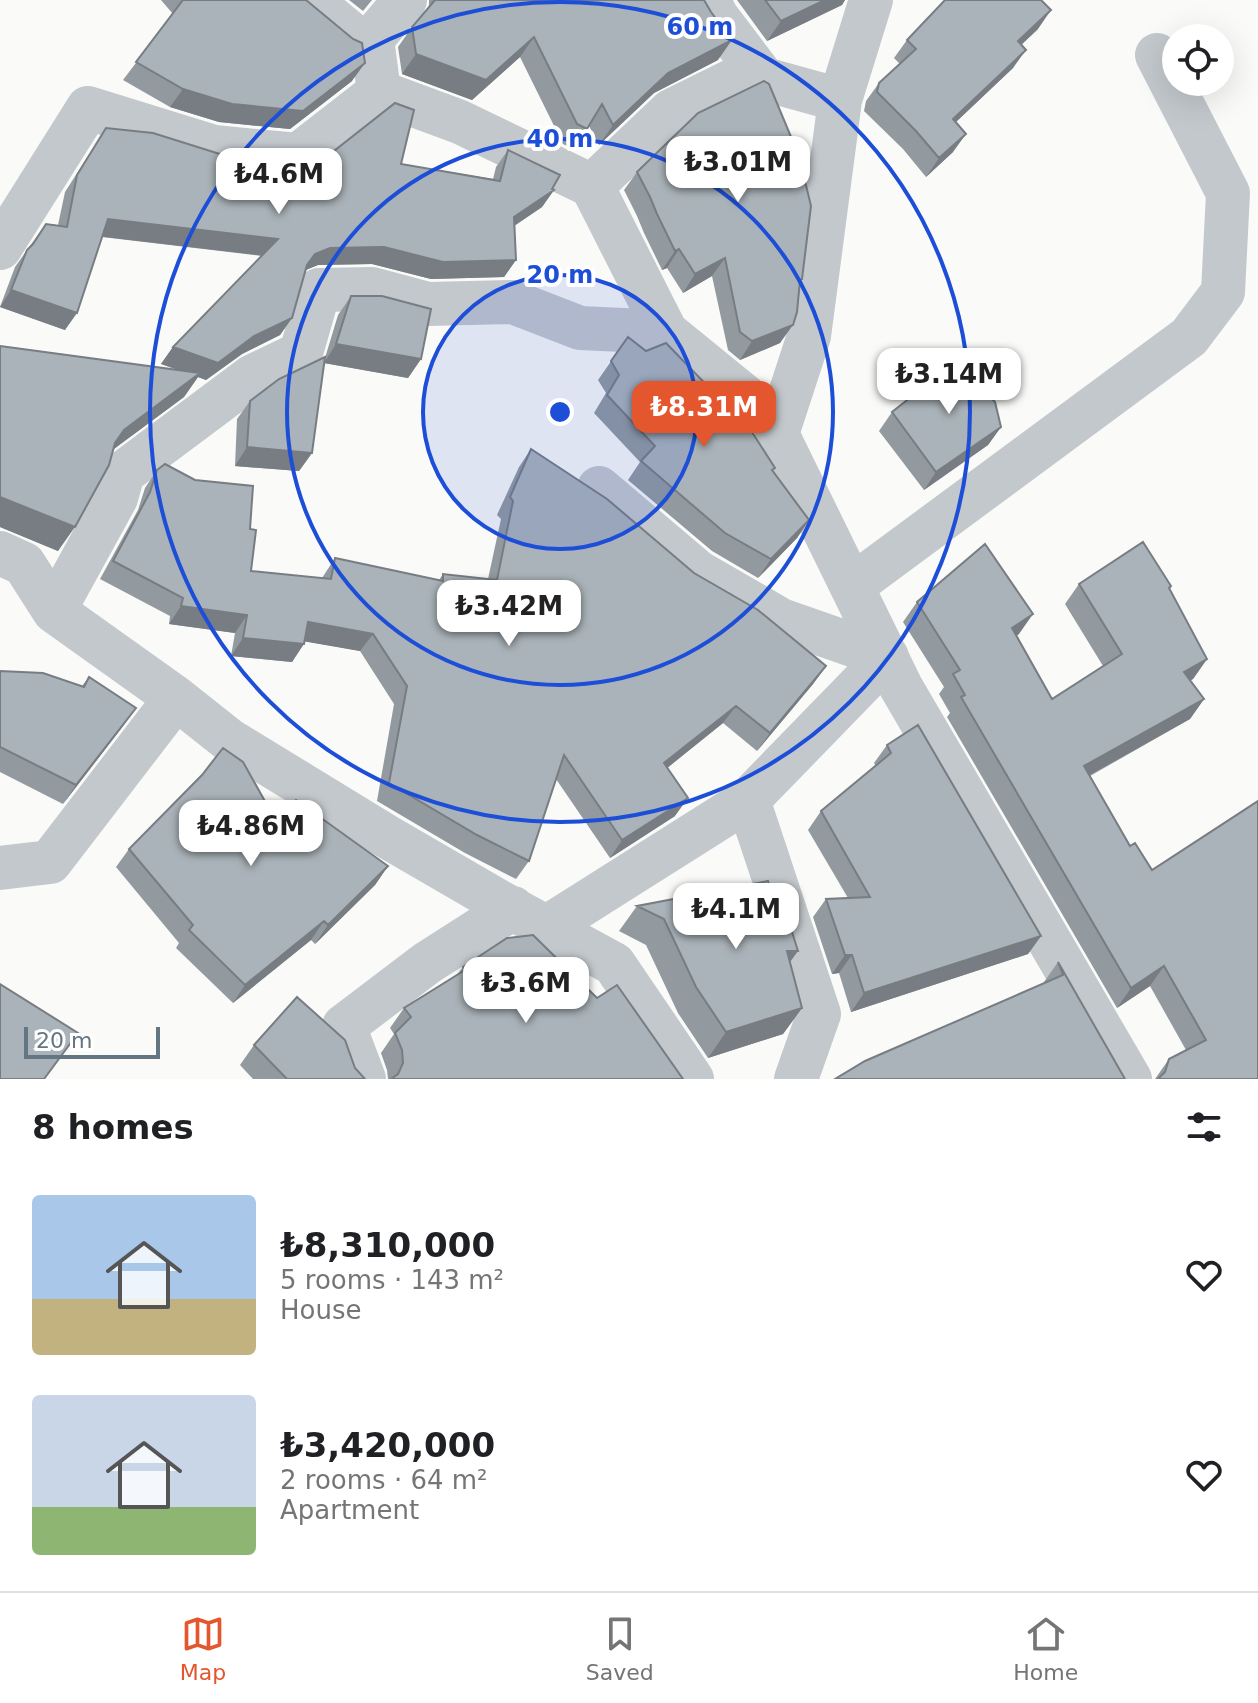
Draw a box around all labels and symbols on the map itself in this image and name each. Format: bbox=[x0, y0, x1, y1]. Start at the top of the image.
text: 60 m bbox=[667, 13, 733, 41]
text: 40 m bbox=[527, 125, 593, 153]
pin: ₺3.01M bbox=[673, 136, 803, 204]
pin: ₺4.6M bbox=[223, 148, 335, 216]
text: 20 m bbox=[527, 261, 593, 289]
pin: ₺3.14M bbox=[884, 348, 1014, 416]
pin: ₺8.31M bbox=[639, 381, 769, 449]
centre of rings bbox=[546, 398, 574, 426]
pin: ₺3.42M bbox=[444, 580, 574, 648]
pin: ₺4.86M bbox=[186, 800, 316, 868]
pin: ₺4.1M bbox=[680, 883, 792, 951]
pin: ₺3.6M bbox=[470, 957, 582, 1025]
scale bar bbox=[24, 1023, 160, 1059]

